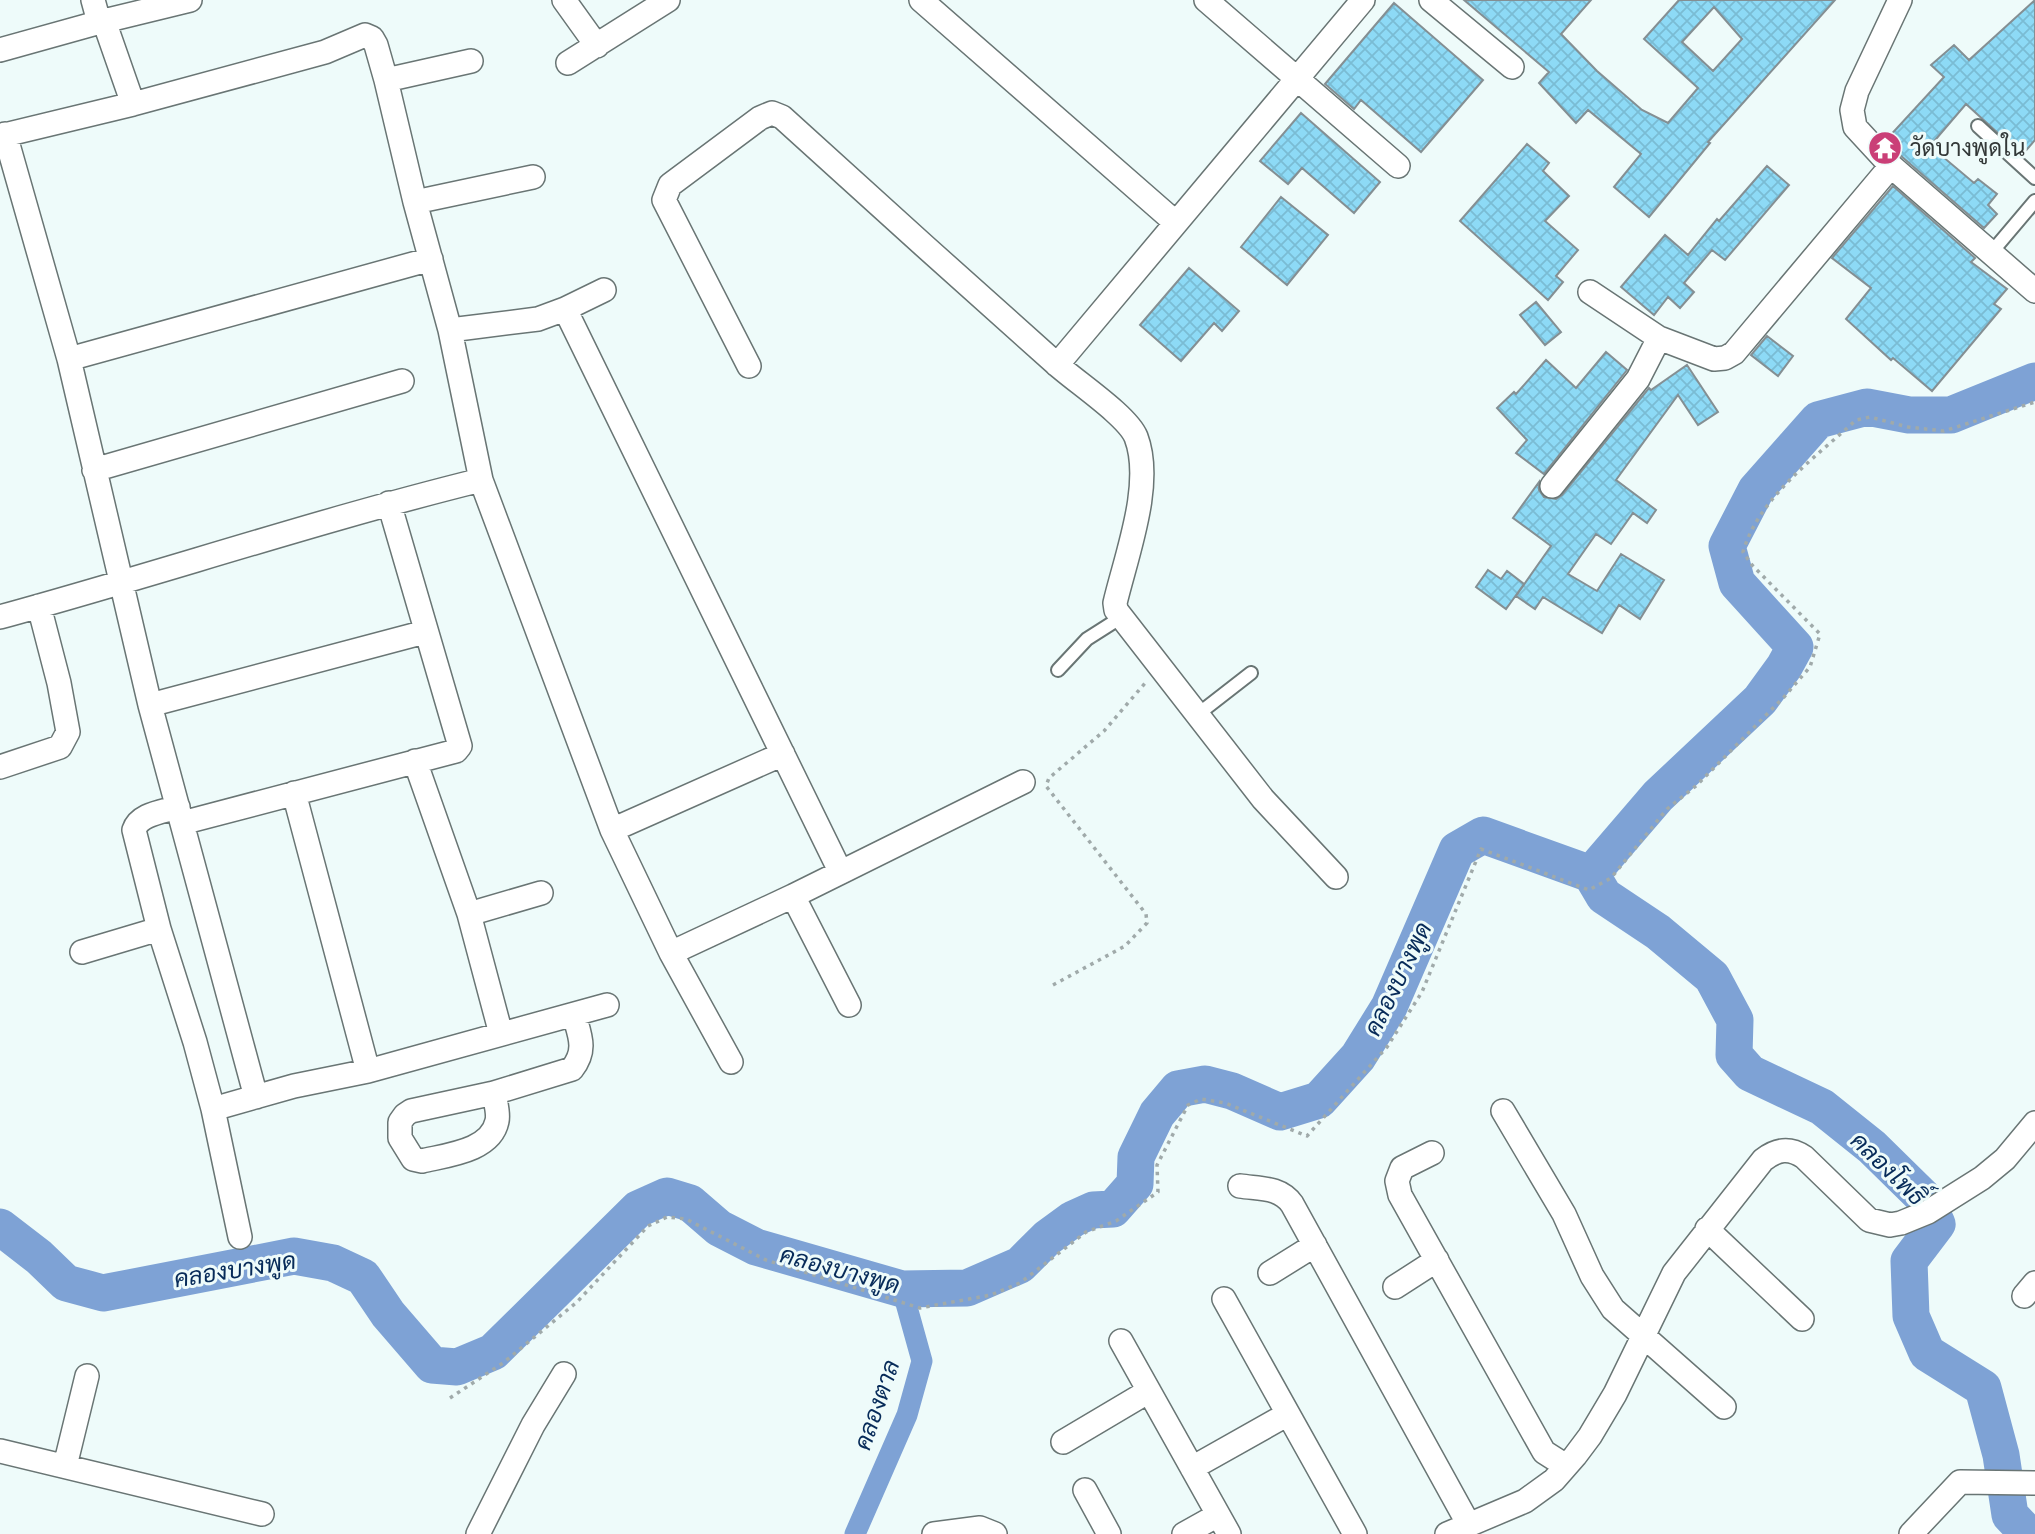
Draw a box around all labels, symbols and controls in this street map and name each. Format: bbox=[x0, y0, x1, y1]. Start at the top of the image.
temple icon: วัดบางพูดใน bbox=[1866, 129, 1904, 167]
place label: วัดบางพูดใน bbox=[1910, 132, 2025, 165]
water label: คลองบางพูด bbox=[1357, 917, 1440, 1042]
water label: คลองโพธิ์ bbox=[1844, 1121, 1940, 1215]
water label: คลองบางพูด bbox=[776, 1239, 903, 1302]
water label: คลองบางพูด bbox=[172, 1245, 298, 1296]
water label: คลองตาล bbox=[847, 1356, 906, 1454]

